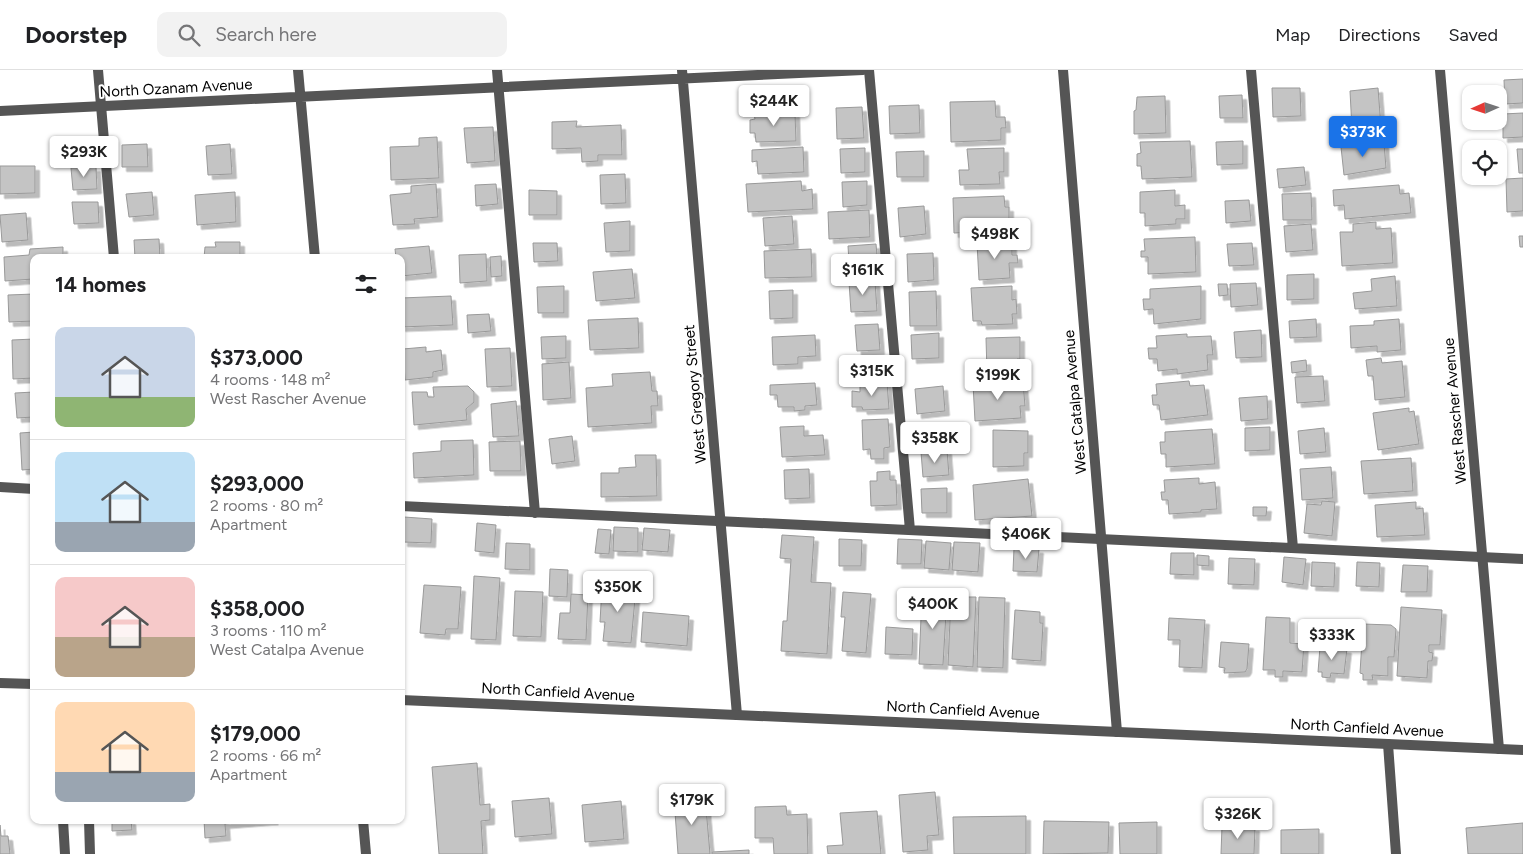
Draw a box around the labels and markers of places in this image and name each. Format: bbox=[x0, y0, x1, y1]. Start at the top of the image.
pin: $244K bbox=[739, 85, 809, 127]
pin: $373K bbox=[1328, 116, 1398, 158]
pin: $293K bbox=[49, 136, 119, 178]
pin: $498K bbox=[960, 218, 1030, 260]
pin: $161K bbox=[828, 254, 898, 296]
pin: $315K bbox=[837, 354, 907, 397]
pin: $199K bbox=[963, 358, 1033, 401]
pin: $358K bbox=[900, 422, 970, 464]
pin: $406K bbox=[991, 518, 1061, 560]
pin: $350K bbox=[583, 570, 653, 613]
pin: $400K bbox=[898, 588, 968, 630]
pin: $333K bbox=[1297, 618, 1367, 661]
pin: $179K bbox=[657, 784, 727, 826]
pin: $326K bbox=[1203, 798, 1273, 840]

